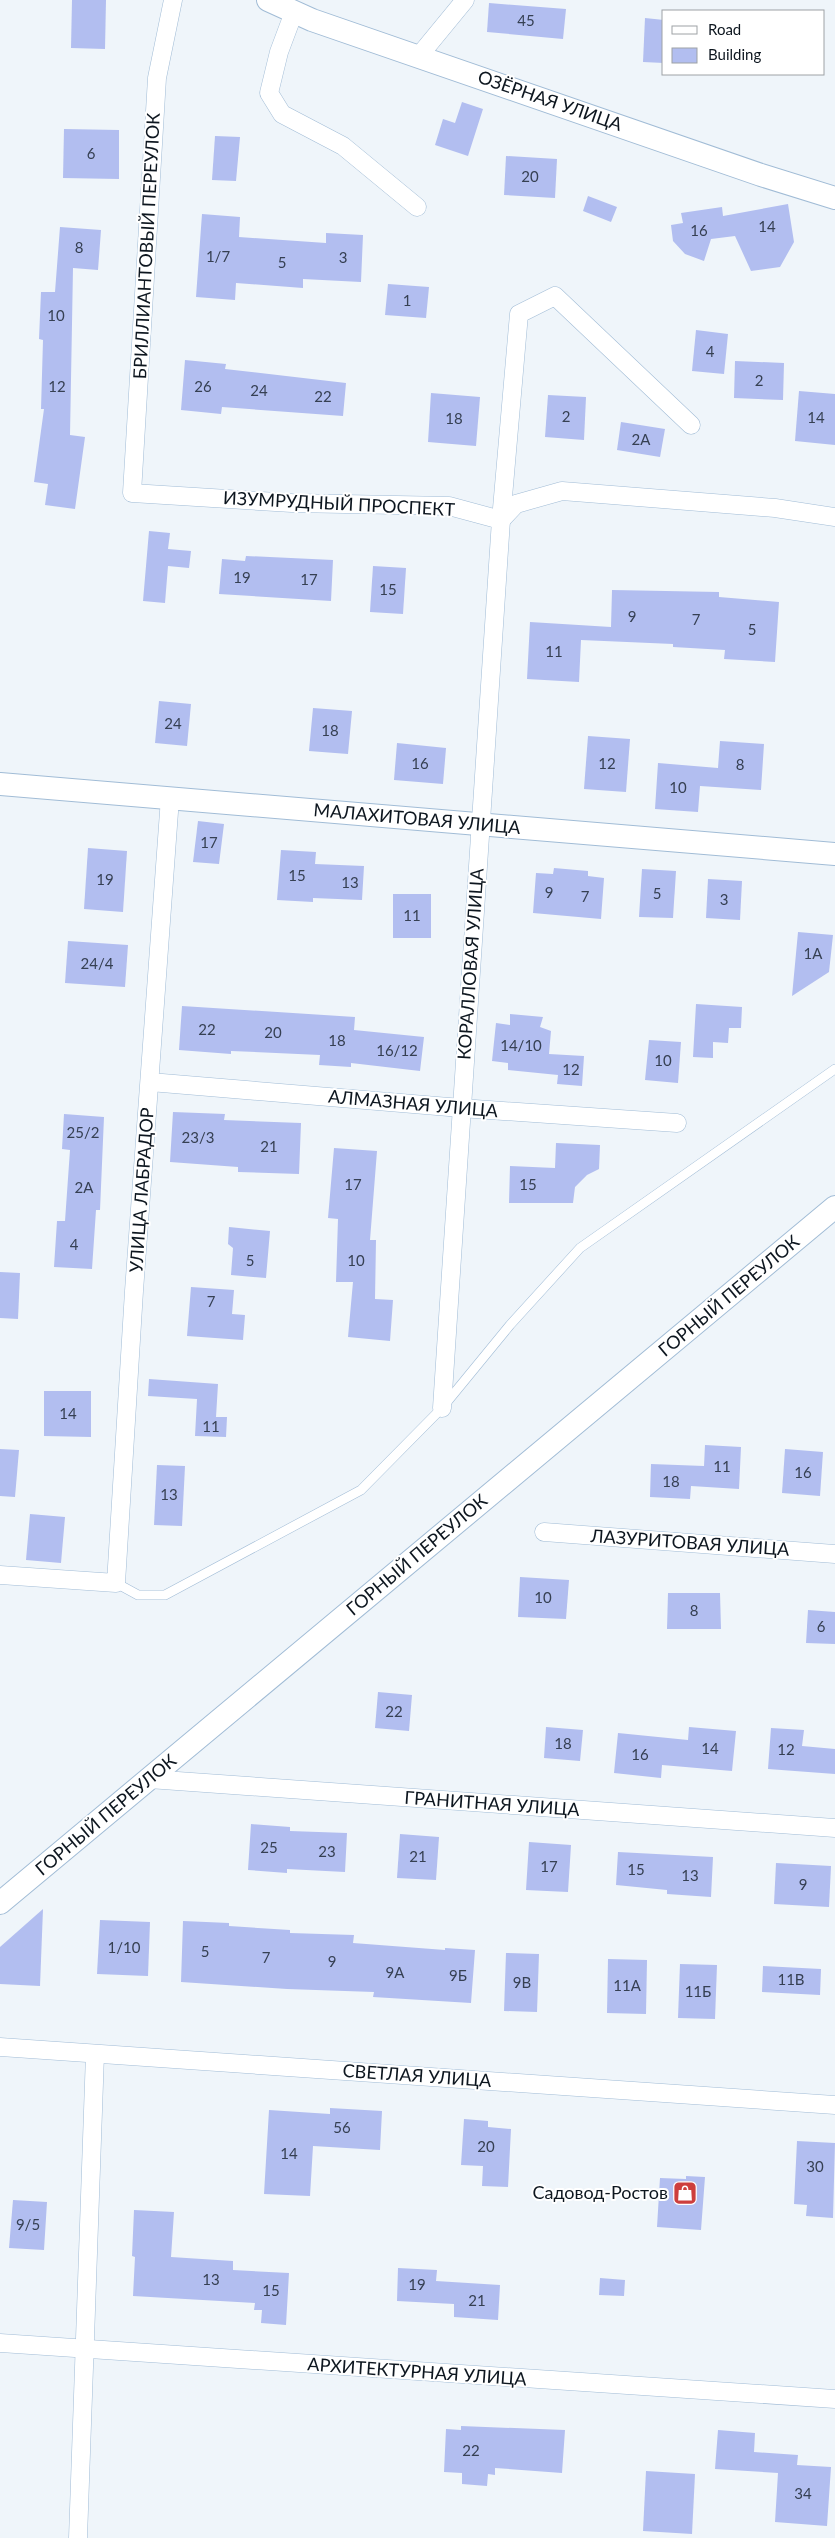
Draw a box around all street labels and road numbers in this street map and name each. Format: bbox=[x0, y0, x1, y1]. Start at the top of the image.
street label: ОЗЁРНАЯ УЛИЦА bbox=[475, 65, 626, 135]
street label: БРИЛЛИАНТОВЫЙ ПЕРЕУЛОК bbox=[128, 112, 164, 380]
street label: ИЗУМРУДНЫЙ ПРОСПЕКТ bbox=[223, 486, 456, 520]
street label: МАЛАХИТОВАЯ УЛИЦА bbox=[313, 798, 522, 838]
street label: КОРАЛЛОВАЯ УЛИЦА bbox=[452, 866, 488, 1061]
street label: АЛМАЗНАЯ УЛИЦА bbox=[327, 1085, 500, 1121]
street label: УЛИЦА ЛАБРАДОР bbox=[124, 1106, 158, 1273]
street label: ГОРНЫЙ ПЕРЕУЛОК bbox=[653, 1230, 803, 1361]
street label: ГОРНЫЙ ПЕРЕУЛОК bbox=[341, 1489, 491, 1620]
street label: ЛАЗУРИТОВАЯ УЛИЦА bbox=[589, 1524, 791, 1560]
street label: ГОРНЫЙ ПЕРЕУЛОК bbox=[30, 1749, 180, 1880]
street label: ГРАНИТНАЯ УЛИЦА bbox=[404, 1786, 581, 1820]
street label: СВЕТЛАЯ УЛИЦА bbox=[342, 2059, 493, 2091]
street label: АРХИТЕКТУРНАЯ УЛИЦА bbox=[307, 2352, 528, 2390]

